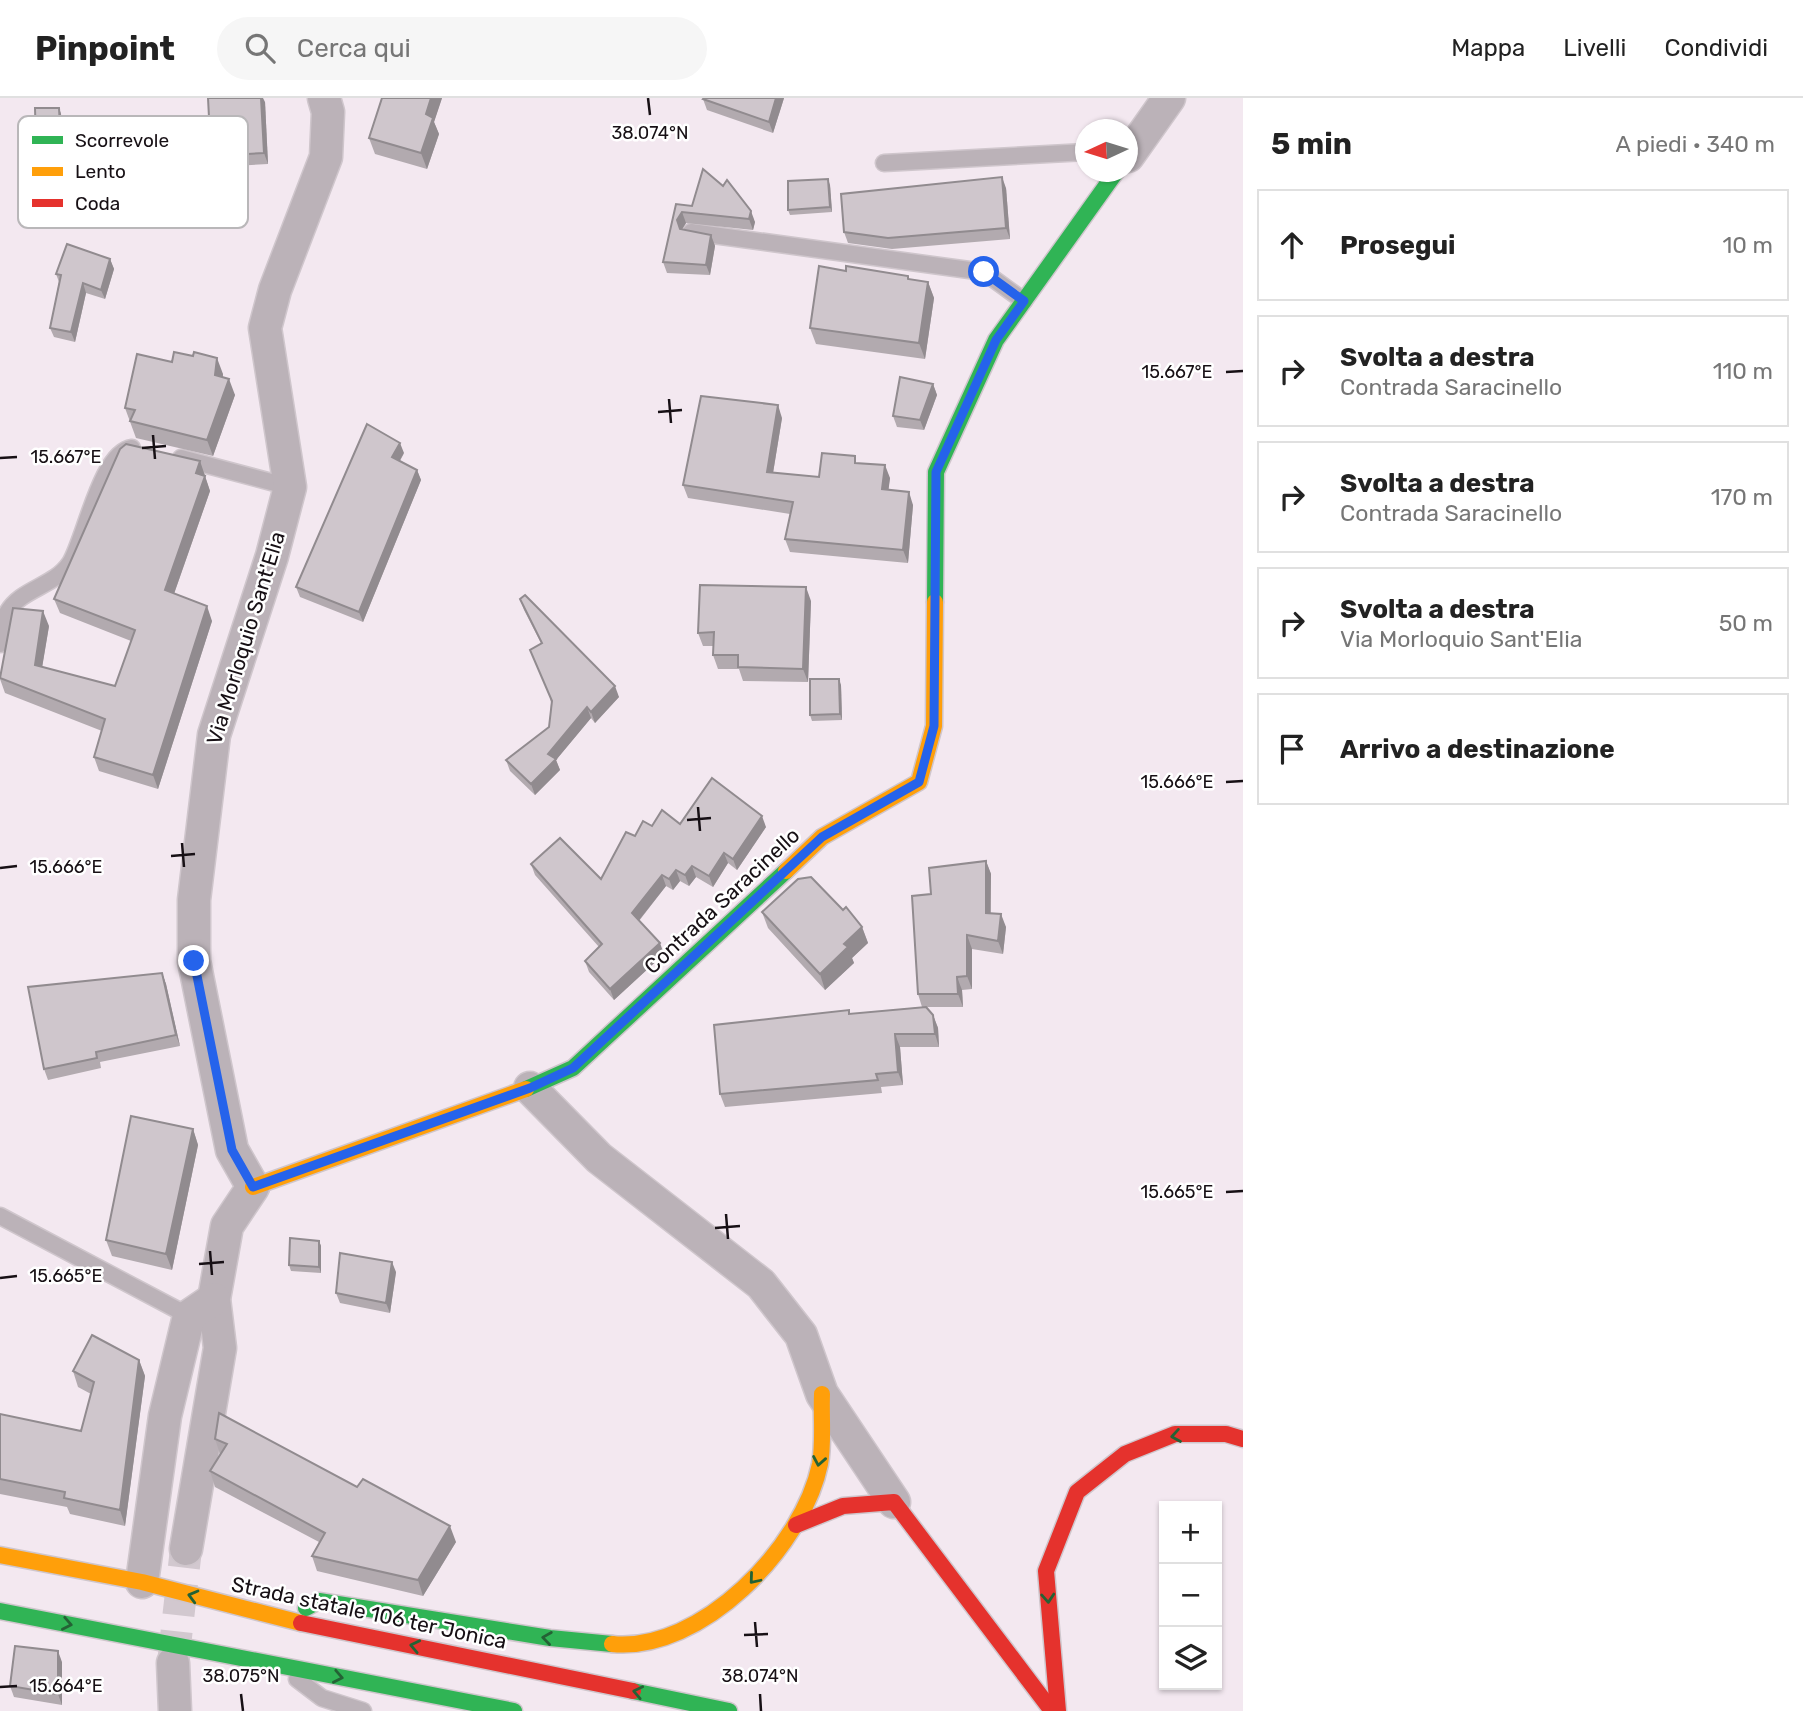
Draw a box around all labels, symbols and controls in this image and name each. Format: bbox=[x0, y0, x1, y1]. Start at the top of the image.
search box bbox=[217, 17, 707, 80]
text: Pinpoint bbox=[35, 29, 175, 68]
icon: search bbox=[241, 29, 279, 67]
text: Cerca qui bbox=[297, 33, 411, 64]
text: Mappa bbox=[1451, 34, 1525, 62]
text: Livelli bbox=[1563, 34, 1626, 62]
text: Condividi bbox=[1664, 34, 1768, 62]
legend bbox=[18, 116, 248, 228]
north arrow bbox=[1075, 119, 1138, 182]
text: 38.074°N bbox=[611, 122, 689, 144]
text: 5 min bbox=[1271, 126, 1352, 162]
text: Scorrevole bbox=[75, 129, 169, 152]
text: A piedi · 340 m bbox=[1616, 130, 1775, 158]
text: Lento bbox=[75, 160, 126, 183]
text: Coda bbox=[75, 192, 120, 215]
icon: ahead bbox=[1273, 226, 1311, 264]
text: Prosegui bbox=[1340, 230, 1456, 261]
text: 10 m bbox=[1722, 231, 1773, 259]
route start bbox=[968, 256, 999, 287]
text: Svolta a destra bbox=[1340, 342, 1535, 373]
icon: right bbox=[1273, 352, 1311, 390]
text: 110 m bbox=[1713, 357, 1773, 385]
text: 15.667°E bbox=[1142, 361, 1212, 383]
text: Contrada Saracinello bbox=[1340, 373, 1562, 401]
text: 15.667°E bbox=[31, 446, 101, 468]
text: Svolta a destra bbox=[1340, 468, 1535, 499]
icon: right bbox=[1273, 478, 1311, 516]
text: 170 m bbox=[1711, 483, 1773, 511]
text: Contrada Saracinello bbox=[1340, 499, 1562, 527]
street label: Via Morloquio Sant'Elia bbox=[201, 528, 290, 747]
text: Svolta a destra bbox=[1340, 594, 1535, 625]
icon: right bbox=[1273, 604, 1311, 642]
text: 50 m bbox=[1719, 609, 1773, 637]
text: Via Morloquio Sant'Elia bbox=[1340, 625, 1582, 653]
icon: arrive bbox=[1273, 730, 1311, 768]
text: Arrivo a destinazione bbox=[1340, 734, 1615, 765]
text: 15.666°E bbox=[1140, 771, 1214, 793]
street label: Contrada Saracinello bbox=[639, 822, 804, 979]
text: 15.666°E bbox=[29, 856, 103, 878]
route end bbox=[178, 945, 209, 976]
text: 15.665°E bbox=[1141, 1181, 1213, 1203]
text: 15.665°E bbox=[30, 1265, 102, 1287]
one-way arrow bbox=[1170, 1428, 1182, 1443]
one-way arrow bbox=[812, 1455, 827, 1467]
map controls bbox=[1159, 1501, 1222, 1690]
button: + bbox=[1159, 1501, 1222, 1564]
button: − bbox=[1159, 1564, 1222, 1627]
one-way arrow bbox=[750, 1570, 762, 1583]
street label: Strada statale 106 ter Jonica bbox=[229, 1571, 509, 1654]
one-way arrow bbox=[187, 1589, 199, 1604]
one-way arrow bbox=[1040, 1593, 1055, 1604]
one-way arrow bbox=[61, 1616, 73, 1631]
button: layers bbox=[1159, 1627, 1222, 1690]
one-way arrow bbox=[541, 1630, 553, 1645]
one-way arrow bbox=[409, 1640, 421, 1655]
text: 38.075°N bbox=[202, 1665, 280, 1687]
text: 38.074°N bbox=[721, 1665, 799, 1687]
one-way arrow bbox=[333, 1669, 344, 1684]
text: 15.664°E bbox=[29, 1675, 103, 1697]
one-way arrow bbox=[632, 1686, 644, 1701]

